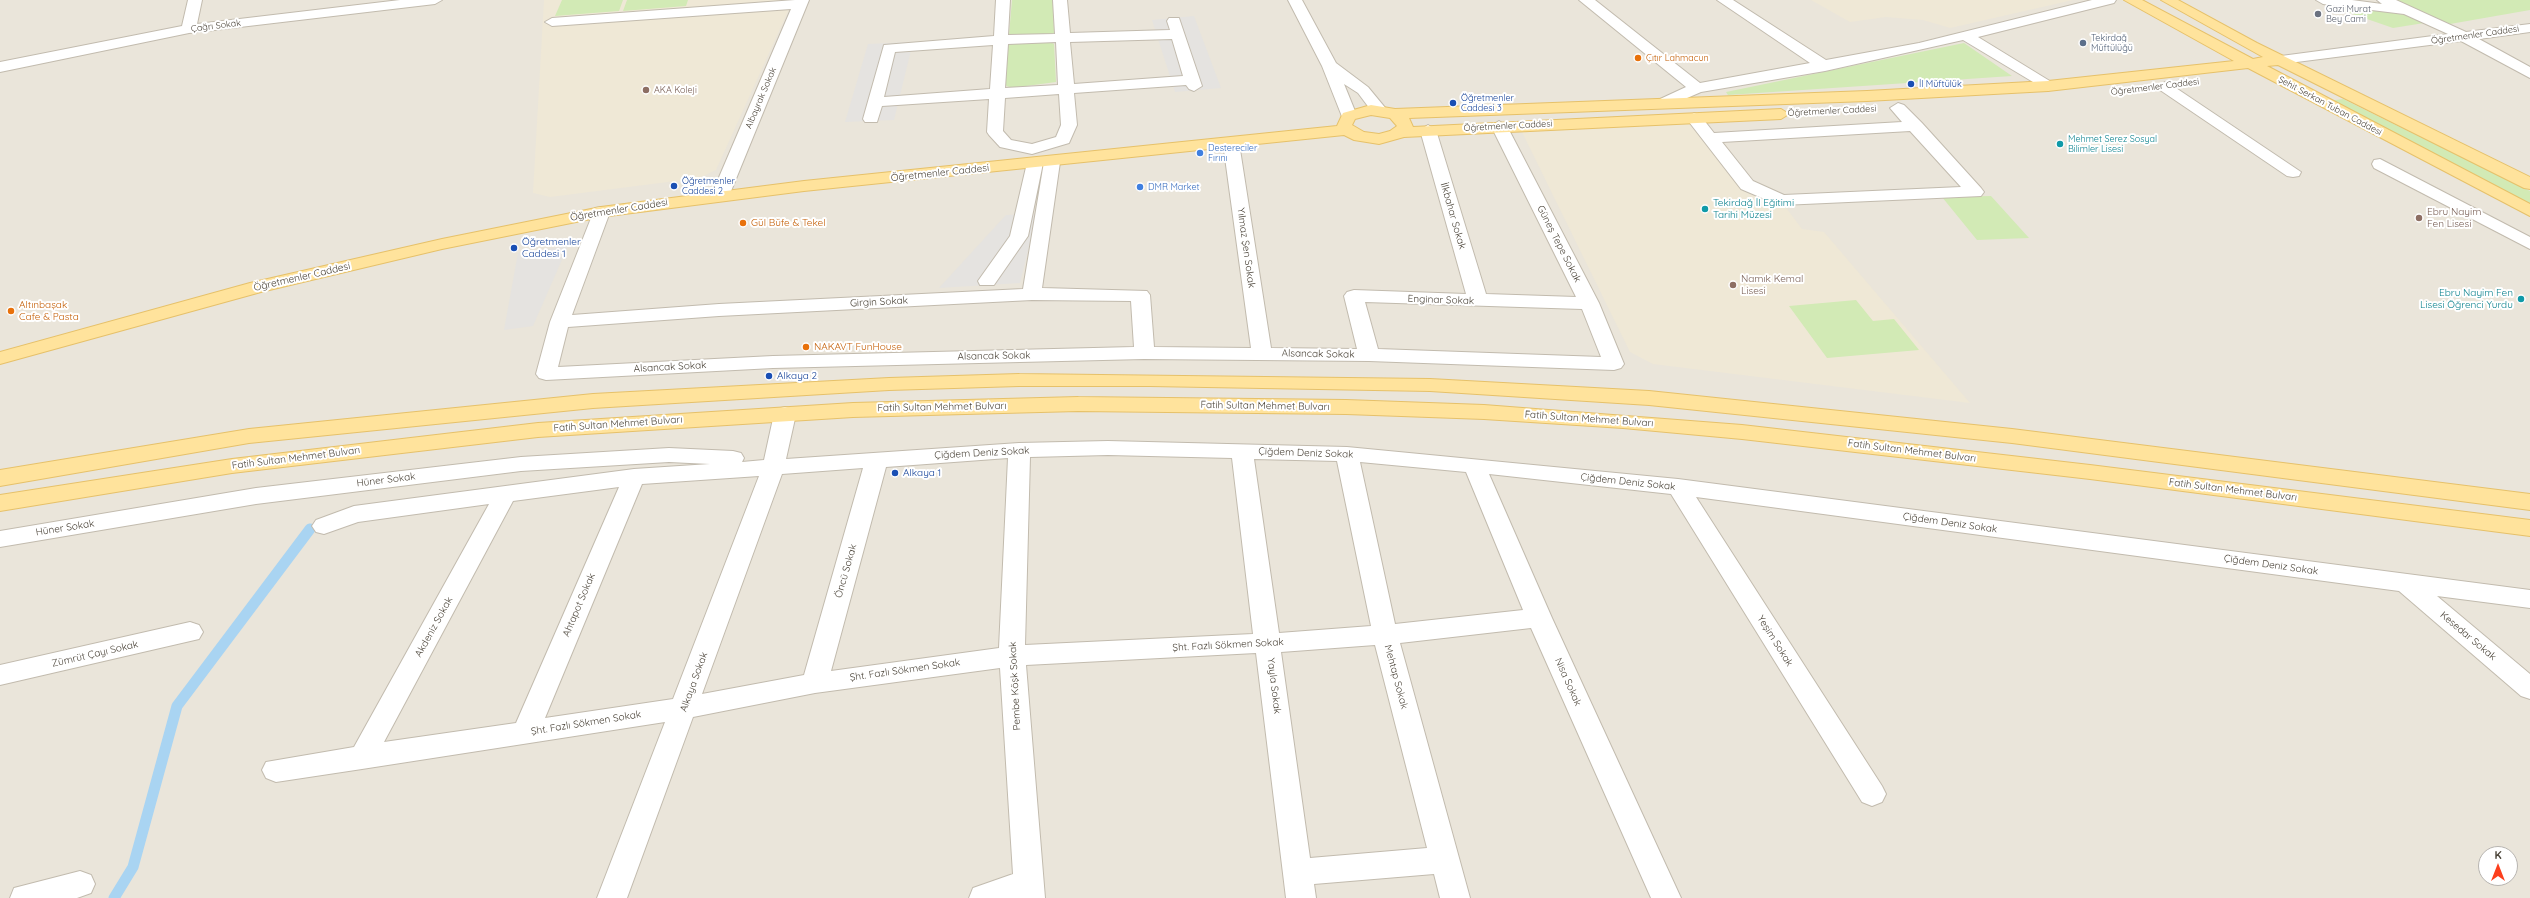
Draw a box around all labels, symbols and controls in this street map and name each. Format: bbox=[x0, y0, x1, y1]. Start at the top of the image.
place label: Gazi Murat Bey Cami bbox=[2326, 4, 2371, 25]
marker: Gazi Murat Bey Cami bbox=[2313, 9, 2323, 19]
street label: Çağrı Sokak bbox=[190, 18, 242, 34]
street label: Öğretmenler Caddesi bbox=[2430, 23, 2520, 47]
place label: Tekirdağ Müftülüğü bbox=[2091, 33, 2133, 54]
marker: Tekirdağ Müftülüğü bbox=[2078, 38, 2088, 48]
marker: Çıtır Lahmacun bbox=[1633, 53, 1643, 63]
place label: Çıtır Lahmacun bbox=[1646, 53, 1709, 63]
street label: Albayrak Sokak bbox=[743, 66, 779, 130]
street label: Şehit Serkan Tuban Caddesi bbox=[2276, 74, 2384, 138]
street label: Öğretmenler Caddesi bbox=[2110, 76, 2200, 98]
marker: İl Müftülük bbox=[1906, 79, 1916, 89]
place label: İl Müftülük bbox=[1919, 79, 1962, 89]
marker: AKA Koleji bbox=[641, 85, 651, 95]
place label: AKA Koleji bbox=[654, 85, 697, 95]
place label: Öğretmenler Caddesi 3 bbox=[1461, 93, 1514, 114]
marker: Öğretmenler Caddesi 3 bbox=[1448, 98, 1458, 108]
street label: Öğretmenler Caddesi bbox=[1787, 103, 1877, 119]
street label: Öğretmenler Caddesi bbox=[1463, 118, 1553, 134]
place label: Mehmet Serez Sosyal Bilimler Lisesi bbox=[2068, 134, 2157, 155]
marker: Mehmet Serez Sosyal Bilimler Lisesi bbox=[2055, 139, 2065, 149]
place label: Destereciler Fırını bbox=[1208, 143, 1257, 164]
marker: Destereciler Fırını bbox=[1195, 148, 1205, 158]
street label: Öğretmenler Caddesi bbox=[890, 162, 990, 184]
place label: Öğretmenler Caddesi 2 bbox=[682, 176, 735, 197]
marker: Öğretmenler Caddesi 2 bbox=[669, 181, 679, 191]
street label: İlkbahar Sokak bbox=[1438, 181, 1468, 251]
marker: DMR Market bbox=[1135, 182, 1145, 192]
place label: DMR Market bbox=[1148, 182, 1200, 192]
street label: Öğretmenler Caddesi bbox=[569, 196, 669, 224]
place label: Tekirdağ İl Eğitimi Tarihi Müzesi bbox=[1713, 197, 1794, 220]
street label: Güneş Tepe Sokak bbox=[1534, 203, 1584, 285]
marker: Tekirdağ İl Eğitimi Tarihi Müzesi bbox=[1700, 204, 1710, 214]
place label: Ebru Nayim Fen Lisesi bbox=[2427, 206, 2481, 230]
street label: Yılmaz Şen Sokak bbox=[1234, 207, 1258, 289]
marker: Ebru Nayim Fen Lisesi bbox=[2414, 213, 2424, 223]
place label: Gül Büfe & Tekel bbox=[751, 217, 826, 229]
marker: Gül Büfe & Tekel bbox=[738, 218, 748, 228]
place label: Öğretmenler Caddesi 1 bbox=[522, 236, 581, 260]
marker: Öğretmenler Caddesi 1 bbox=[509, 243, 519, 253]
street label: Öğretmenler Caddesi bbox=[253, 260, 351, 294]
place label: Namık Kemal Lisesi bbox=[1741, 273, 1803, 296]
marker: Namık Kemal Lisesi bbox=[1728, 280, 1738, 290]
place label: Ebru Nayim Fen Lisesi Öğrenci Yurdu bbox=[2420, 287, 2513, 310]
street label: Enginar Sokak bbox=[1407, 293, 1475, 307]
street label: Girgin Sokak bbox=[850, 294, 908, 310]
marker: Ebru Nayim Fen Lisesi Öğrenci Yurdu bbox=[2516, 294, 2526, 304]
place label: Altınbaşak Cafe & Pasta bbox=[19, 299, 79, 322]
marker: Altınbaşak Cafe & Pasta bbox=[6, 306, 16, 316]
place label: NAKAVT FunHouse bbox=[814, 341, 902, 353]
marker: NAKAVT FunHouse bbox=[801, 342, 811, 352]
street label: Alsancak Sokak bbox=[1281, 347, 1355, 361]
street label: Alsancak Sokak bbox=[957, 349, 1031, 363]
street label: Alsancak Sokak bbox=[633, 359, 707, 375]
place label: Alkaya 2 bbox=[777, 370, 817, 382]
marker: Alkaya 2 bbox=[764, 371, 774, 381]
street label: Fatih Sultan Mehmet Bulvarı bbox=[1200, 399, 1330, 413]
street label: Fatih Sultan Mehmet Bulvarı bbox=[877, 400, 1007, 414]
street label: Fatih Sultan Mehmet Bulvarı bbox=[1524, 409, 1654, 429]
street label: Fatih Sultan Mehmet Bulvarı bbox=[553, 414, 683, 434]
street label: Fatih Sultan Mehmet Bulvarı bbox=[1847, 437, 1977, 465]
street label: Fatih Sultan Mehmet Bulvarı bbox=[231, 444, 361, 472]
street label: Çiğdem Deniz Sokak bbox=[934, 445, 1030, 461]
street label: Çiğdem Deniz Sokak bbox=[1258, 445, 1354, 461]
place label: Alkaya 1 bbox=[903, 467, 941, 479]
marker: Alkaya 1 bbox=[890, 468, 900, 478]
street label: Hüner Sokak bbox=[356, 470, 416, 490]
street label: Çiğdem Deniz Sokak bbox=[1580, 471, 1676, 493]
street label: Fatih Sultan Mehmet Bulvarı bbox=[2168, 476, 2298, 504]
street label: Çiğdem Deniz Sokak bbox=[1902, 510, 1998, 536]
street label: Hüner Sokak bbox=[35, 517, 95, 539]
street label: Öncü Sokak bbox=[833, 543, 859, 599]
street label: Çiğdem Deniz Sokak bbox=[2223, 552, 2319, 578]
street label: Ahtapot Sokak bbox=[560, 571, 598, 639]
street label: Akdeniz Sokak bbox=[412, 595, 456, 659]
street label: Kesedar Sokak bbox=[2437, 609, 2499, 663]
street label: Yeşim Sokak bbox=[1755, 613, 1795, 669]
street label: Şht. Fazlı Sökmen Sokak bbox=[1172, 636, 1284, 654]
street label: Zümrüt Çayı Sokak bbox=[51, 638, 139, 670]
street label: Pembe Köşk Sokak bbox=[1007, 641, 1023, 731]
street label: Mehtap Sokak bbox=[1382, 643, 1410, 711]
street label: Alkaya Sokak bbox=[678, 650, 710, 714]
street label: Şht. Fazlı Sökmen Sokak bbox=[849, 656, 961, 684]
street label: Nisa Sokak bbox=[1552, 656, 1584, 708]
street label: Yayla Sokak bbox=[1265, 657, 1283, 715]
street label: Şht. Fazlı Sökmen Sokak bbox=[530, 708, 642, 738]
north arrow bbox=[2478, 846, 2518, 886]
text: K bbox=[2494, 848, 2502, 862]

